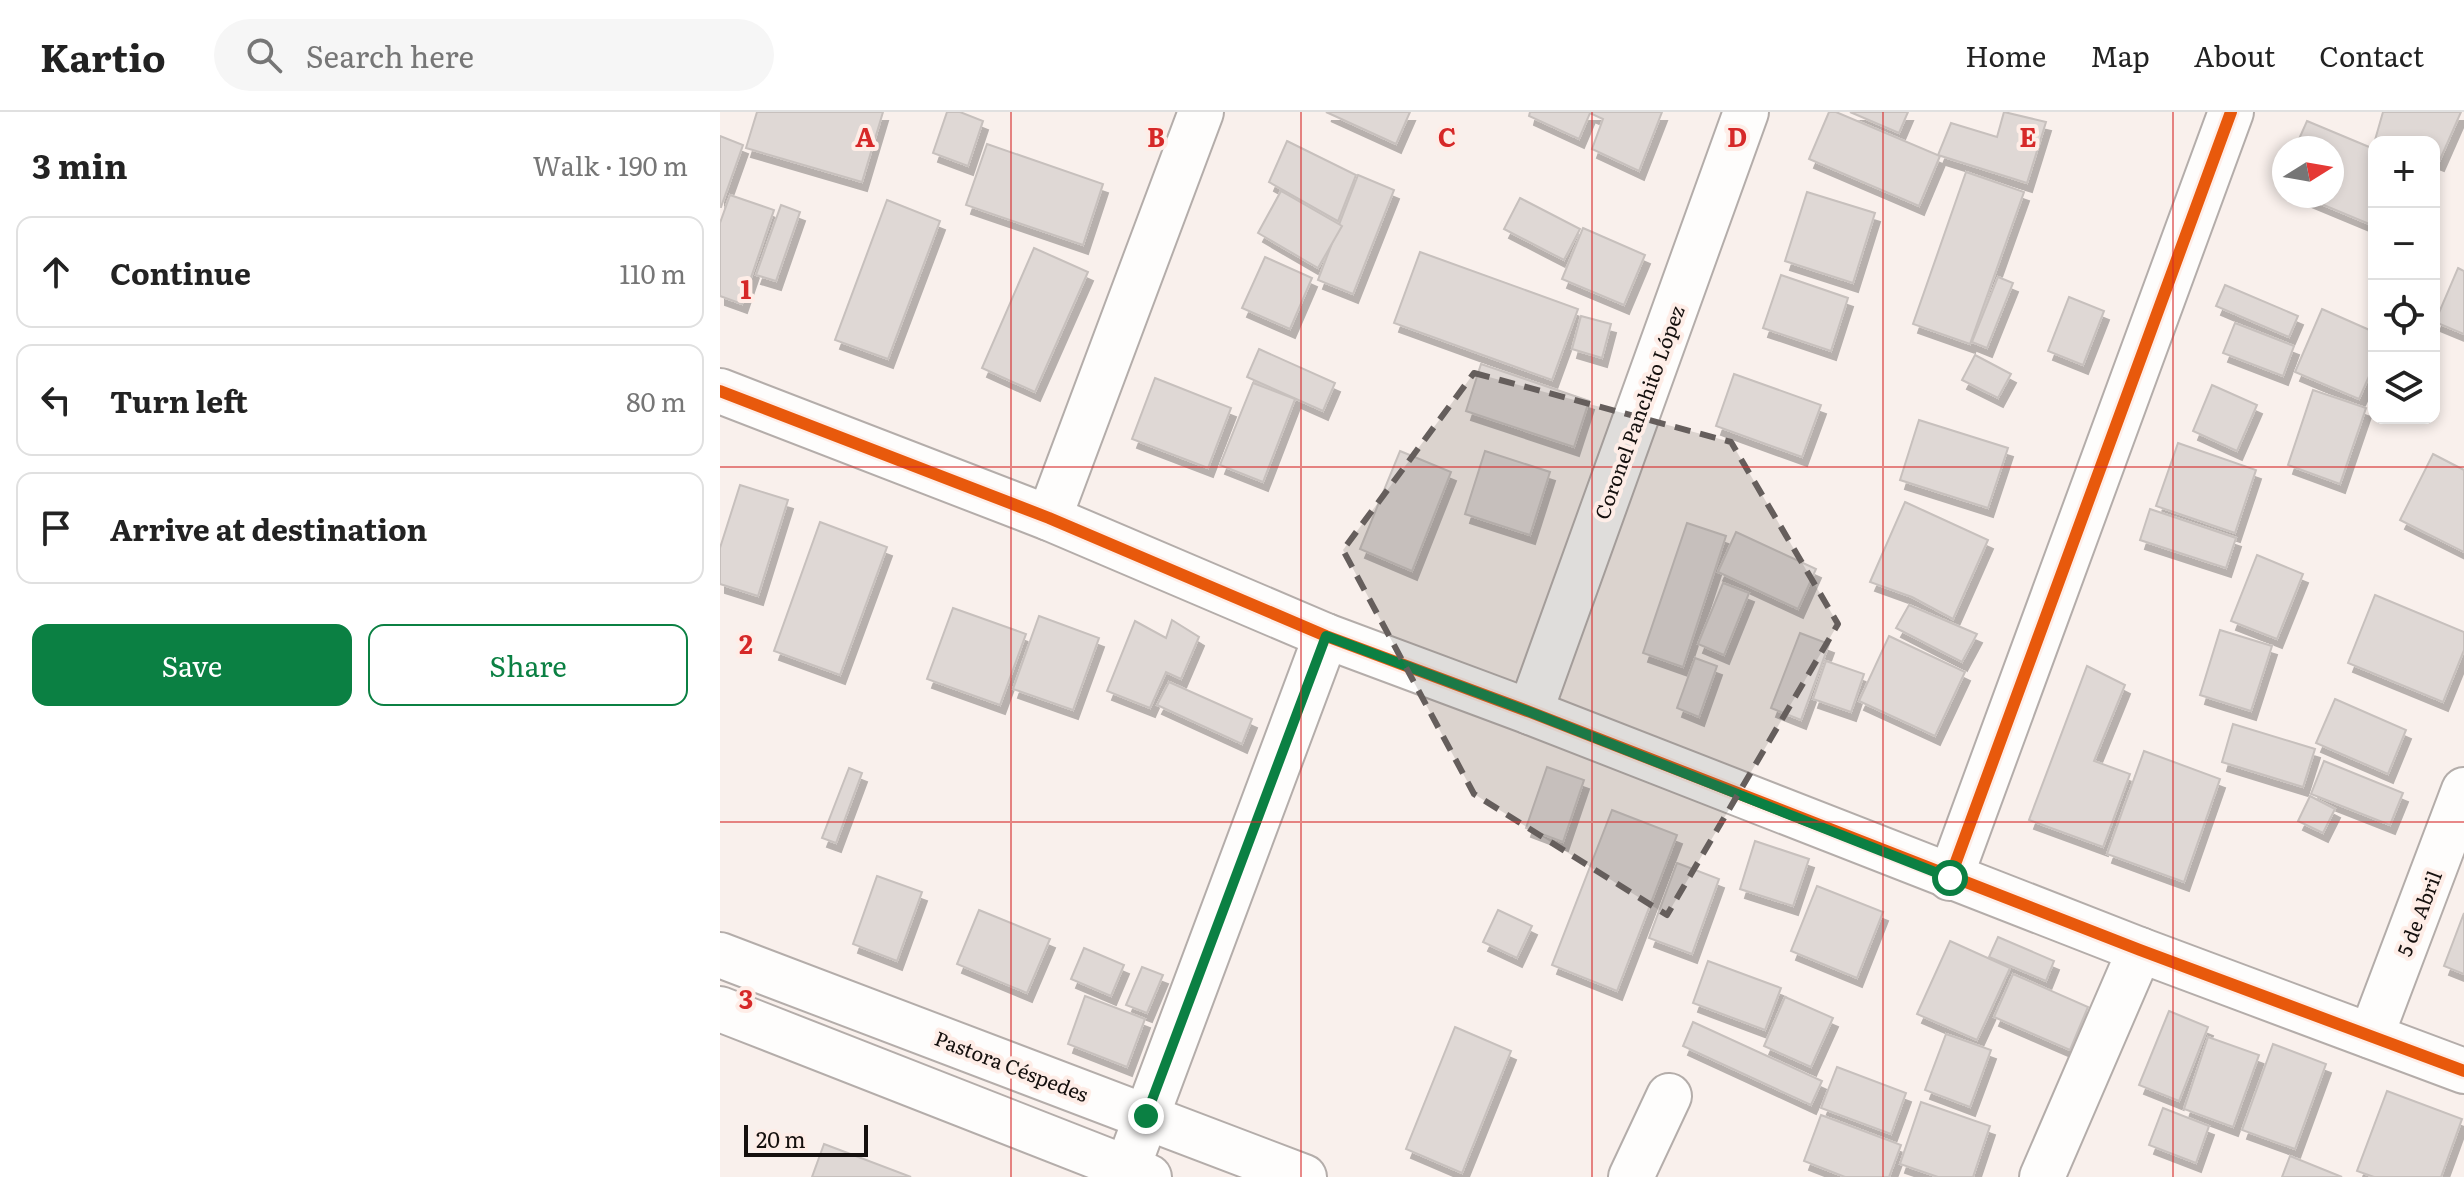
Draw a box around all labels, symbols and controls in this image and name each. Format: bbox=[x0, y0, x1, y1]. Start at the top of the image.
search box bbox=[214, 19, 774, 91]
text: Kartio bbox=[40, 27, 166, 84]
icon: search bbox=[242, 33, 286, 77]
text: Search here bbox=[306, 33, 474, 77]
text: Home bbox=[1965, 34, 2046, 76]
text: Map bbox=[2090, 34, 2150, 76]
text: About bbox=[2194, 34, 2275, 76]
text: Contact bbox=[2319, 34, 2424, 76]
text: A bbox=[855, 116, 875, 155]
text: B bbox=[1147, 116, 1165, 155]
text: C bbox=[1438, 116, 1456, 155]
text: D bbox=[1727, 116, 1747, 155]
text: E bbox=[2019, 116, 2037, 155]
north arrow bbox=[2272, 136, 2344, 208]
map controls bbox=[2368, 136, 2440, 424]
button: + bbox=[2368, 136, 2440, 208]
text: 3 min bbox=[32, 139, 128, 189]
text: Walk · 190 m bbox=[533, 145, 688, 184]
button: − bbox=[2368, 208, 2440, 280]
icon: ahead bbox=[34, 250, 78, 294]
text: Continue bbox=[110, 250, 251, 294]
text: 110 m bbox=[619, 253, 686, 292]
text: 1 bbox=[741, 268, 752, 307]
button: locate bbox=[2368, 280, 2440, 352]
street label: Coronel Panchito López bbox=[1585, 301, 1691, 523]
button: layers bbox=[2368, 352, 2440, 424]
icon: left bbox=[34, 378, 78, 422]
text: Turn left bbox=[110, 378, 248, 422]
text: 80 m bbox=[626, 381, 686, 420]
icon: arrive bbox=[34, 506, 78, 550]
text: Arrive at destination bbox=[110, 506, 427, 550]
text: 2 bbox=[739, 623, 753, 662]
button: Save bbox=[32, 624, 352, 706]
button: Share bbox=[368, 624, 688, 706]
route start bbox=[1932, 860, 1968, 896]
street label: 5 de Abril bbox=[2388, 866, 2448, 960]
text: 3 bbox=[739, 978, 753, 1017]
street label: Pastora Céspedes bbox=[931, 1022, 1093, 1108]
route end bbox=[1128, 1098, 1164, 1134]
scale bar bbox=[744, 1121, 868, 1157]
text: 20 m bbox=[756, 1122, 806, 1155]

